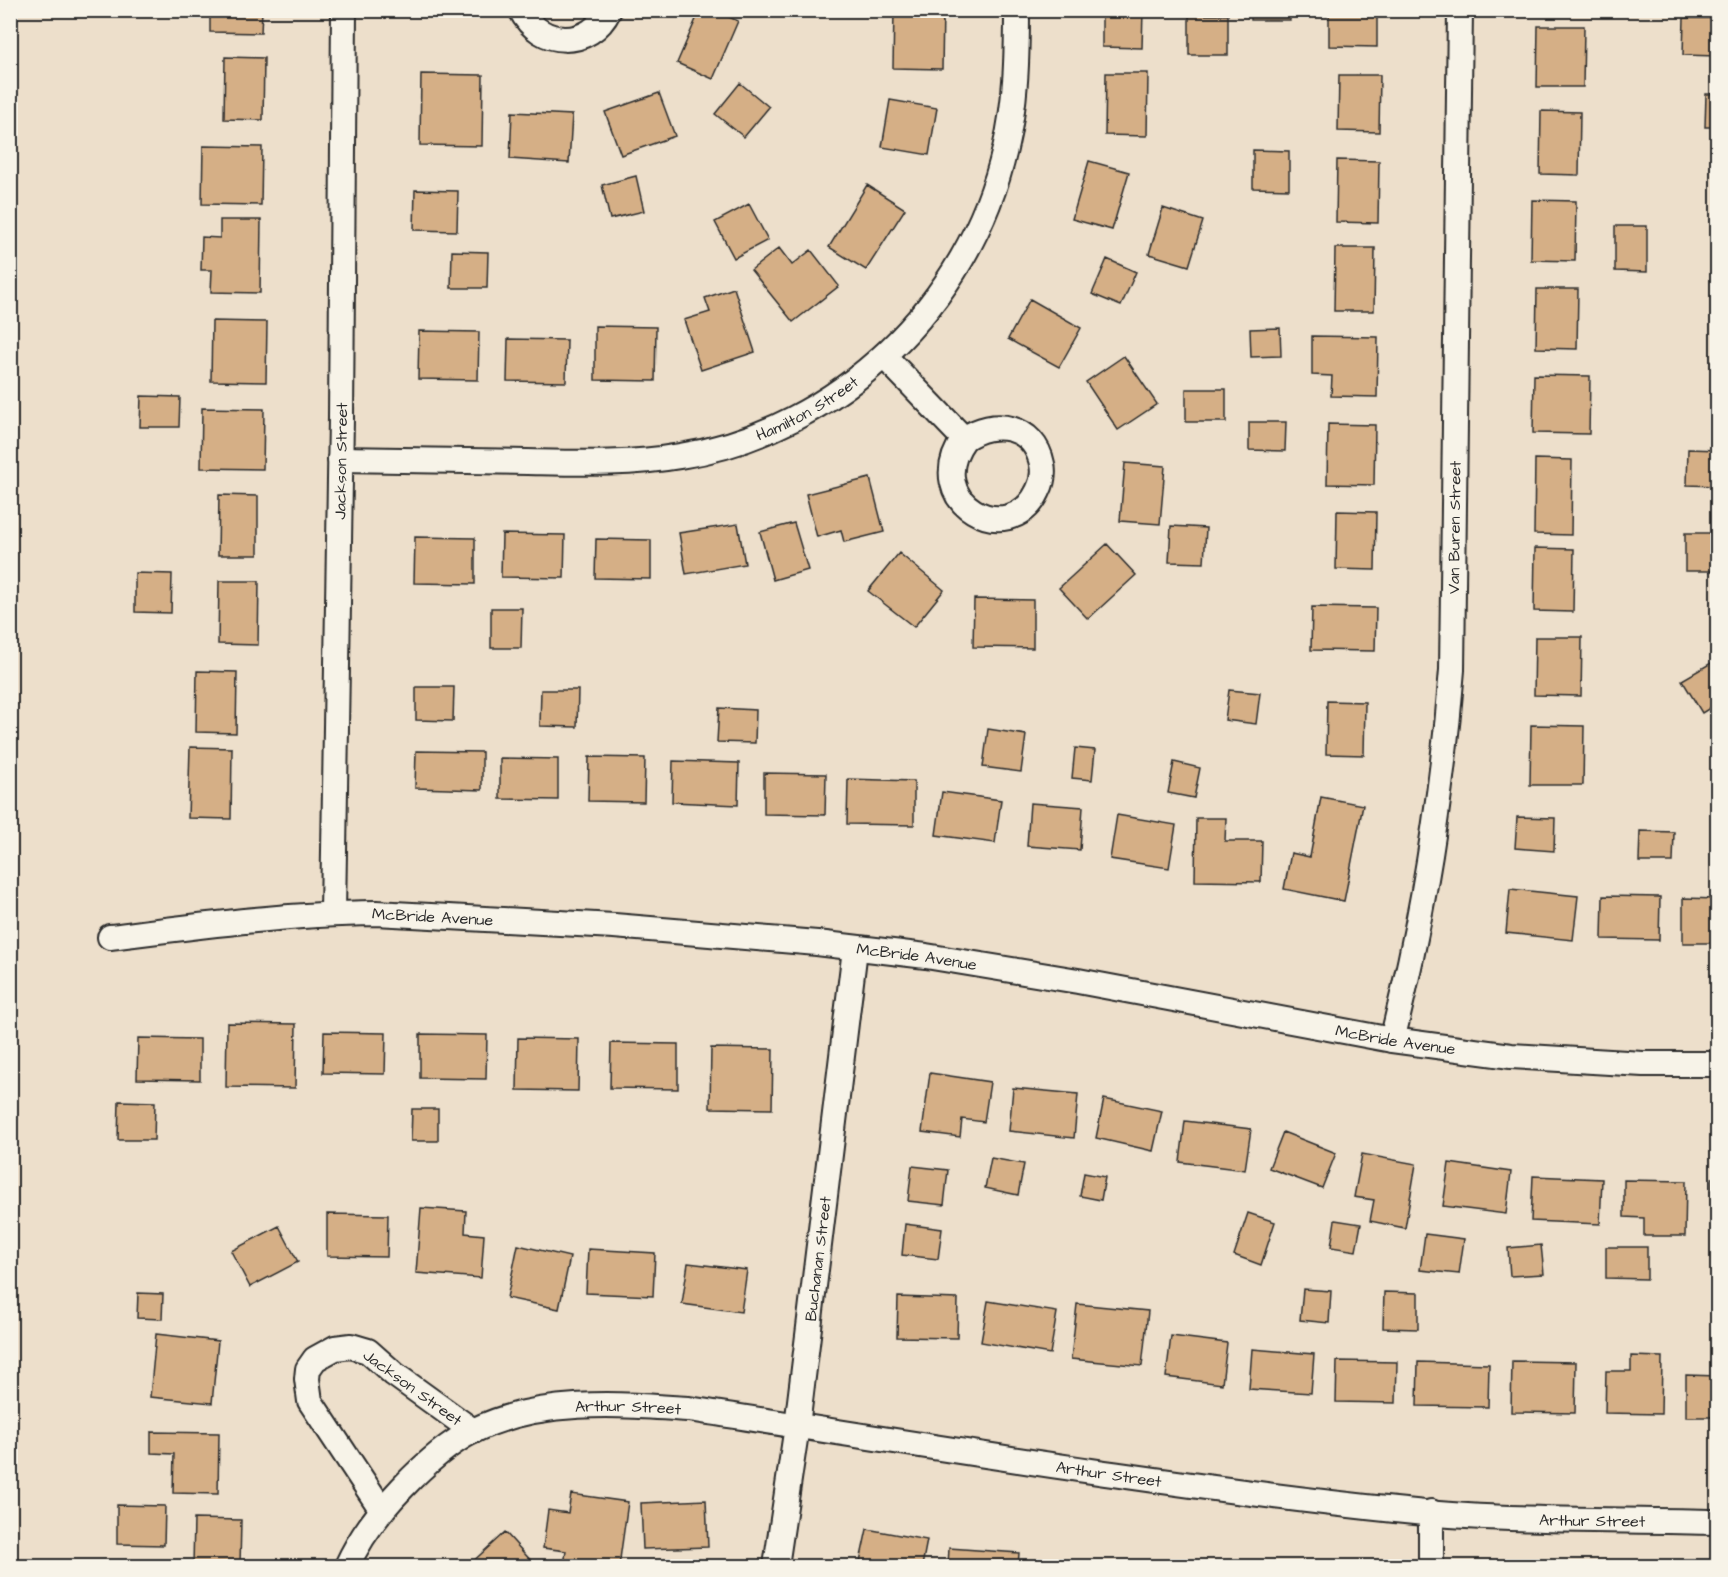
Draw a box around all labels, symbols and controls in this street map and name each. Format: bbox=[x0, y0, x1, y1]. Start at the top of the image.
street label: Hamilton Street bbox=[753, 371, 863, 446]
street label: Jackson Street bbox=[329, 402, 353, 520]
street label: Van Buren Street bbox=[1443, 460, 1467, 594]
street label: McBride Avenue bbox=[372, 903, 494, 931]
street label: McBride Avenue bbox=[855, 938, 979, 976]
street label: McBride Avenue bbox=[1334, 1020, 1457, 1060]
street label: Buchanan Street bbox=[800, 1195, 837, 1323]
street label: Jackson Street bbox=[358, 1344, 467, 1432]
street label: Arthur Street bbox=[574, 1395, 682, 1420]
street label: Arthur Street bbox=[1055, 1456, 1163, 1493]
street label: Arthur Street bbox=[1539, 1509, 1646, 1533]

